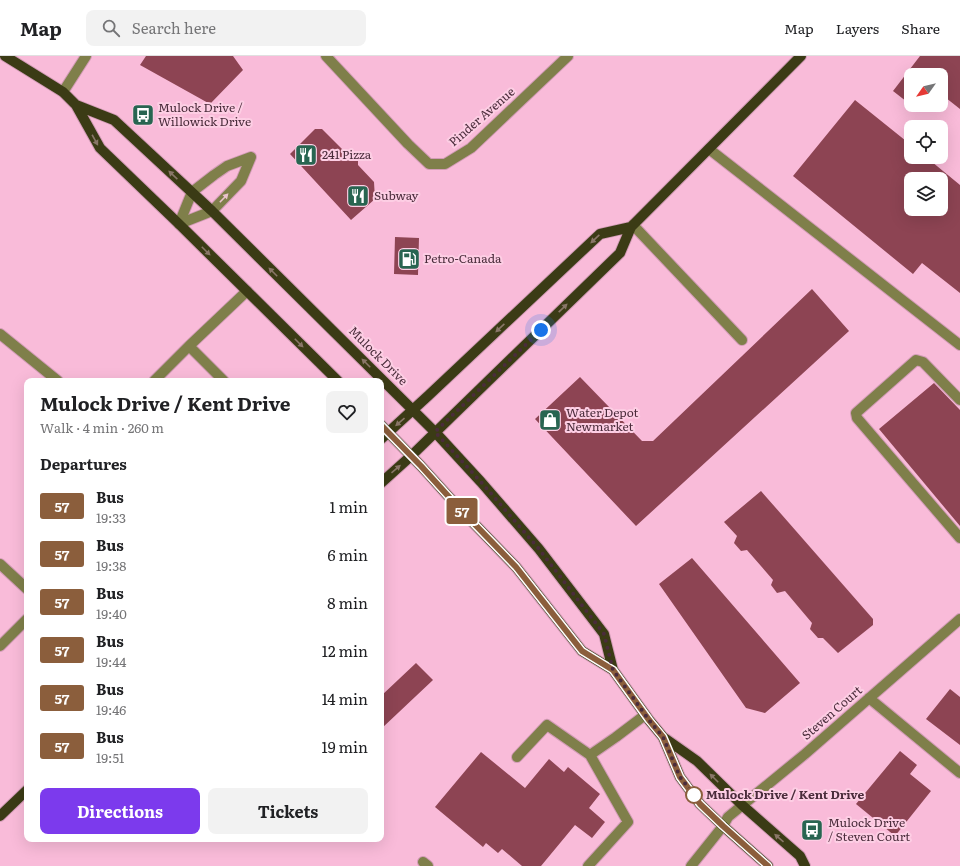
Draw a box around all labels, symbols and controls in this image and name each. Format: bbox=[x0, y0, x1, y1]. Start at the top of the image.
search box bbox=[86, 10, 366, 46]
text: Map bbox=[20, 14, 62, 42]
text: Search here bbox=[132, 16, 216, 39]
icon: search bbox=[100, 17, 122, 39]
text: Map bbox=[784, 18, 814, 38]
text: Layers bbox=[836, 18, 879, 38]
text: Share bbox=[901, 18, 940, 38]
north arrow bbox=[904, 68, 948, 112]
map controls bbox=[904, 68, 948, 216]
street label: Pinder Avenue bbox=[444, 82, 518, 150]
place label: Mulock Drive / Willowick Drive bbox=[158, 98, 251, 130]
bus stop icon: Mulock Drive / Willowick Drive bbox=[130, 102, 156, 128]
button: locate bbox=[904, 120, 948, 164]
one-way arrow bbox=[92, 134, 98, 146]
restaurant icon: 241 Pizza bbox=[293, 142, 319, 168]
place label: 241 Pizza bbox=[322, 145, 372, 163]
one-way arrow bbox=[168, 170, 178, 179]
button: layers bbox=[904, 172, 948, 216]
restaurant icon: Subway bbox=[345, 183, 371, 209]
place label: Subway bbox=[374, 186, 419, 204]
one-way arrow bbox=[219, 193, 229, 203]
one-way arrow bbox=[590, 234, 600, 243]
one-way arrow bbox=[201, 246, 211, 256]
fuel station icon: Petro-Canada bbox=[396, 246, 422, 272]
place label: Petro-Canada bbox=[424, 249, 502, 267]
one-way arrow bbox=[268, 267, 278, 277]
one-way arrow bbox=[558, 303, 568, 313]
your location bbox=[531, 320, 551, 340]
street label: Mulock Drive bbox=[345, 322, 412, 389]
one-way arrow bbox=[495, 323, 505, 333]
one-way arrow bbox=[294, 338, 304, 348]
one-way arrow bbox=[361, 358, 371, 368]
text: Mulock Drive / Kent Drive bbox=[40, 389, 291, 417]
button: heart bbox=[326, 391, 368, 433]
place label: Water Depot Newmarket bbox=[566, 403, 639, 435]
shop icon: Water Depot Newmarket bbox=[537, 407, 563, 433]
one-way arrow bbox=[395, 417, 406, 426]
text: Walk · 4 min · 260 m bbox=[40, 418, 164, 437]
text: Departures bbox=[40, 452, 127, 475]
one-way arrow bbox=[391, 465, 401, 474]
text: Bus bbox=[96, 485, 124, 508]
text: 1 min bbox=[329, 495, 368, 518]
text: 57 bbox=[55, 496, 69, 516]
line badge: 57 bbox=[444, 498, 480, 524]
text: 57 bbox=[455, 501, 469, 521]
text: 19:33 bbox=[96, 508, 126, 527]
text: Bus bbox=[96, 533, 124, 556]
text: 6 min bbox=[327, 543, 368, 566]
text: 57 bbox=[55, 544, 69, 564]
text: 19:38 bbox=[96, 556, 127, 575]
text: Bus bbox=[96, 581, 124, 604]
text: 8 min bbox=[327, 591, 368, 614]
text: 57 bbox=[55, 592, 69, 612]
text: 19:40 bbox=[96, 604, 127, 623]
text: Bus bbox=[96, 629, 124, 652]
text: 12 min bbox=[322, 639, 368, 662]
text: 57 bbox=[55, 640, 69, 660]
text: 19:44 bbox=[96, 652, 127, 671]
text: Bus bbox=[96, 677, 124, 700]
street label: Steven Court bbox=[797, 681, 866, 744]
text: 14 min bbox=[322, 687, 368, 710]
text: 57 bbox=[55, 688, 69, 708]
text: 19:46 bbox=[96, 700, 126, 719]
text: Bus bbox=[96, 725, 124, 748]
text: 19 min bbox=[322, 735, 368, 758]
text: 57 bbox=[55, 736, 69, 756]
text: 19:51 bbox=[96, 748, 124, 767]
one-way arrow bbox=[709, 773, 719, 783]
place label: Mulock Drive / Kent Drive bbox=[706, 785, 864, 803]
marker: Mulock Drive / Kent Drive bbox=[685, 786, 703, 804]
button: Directions bbox=[40, 788, 200, 834]
button: Tickets bbox=[208, 788, 368, 834]
place label: Mulock Drive / Steven Court bbox=[828, 813, 910, 845]
bus stop icon: Mulock Drive / Steven Court bbox=[799, 817, 825, 843]
one-way arrow bbox=[773, 833, 784, 842]

